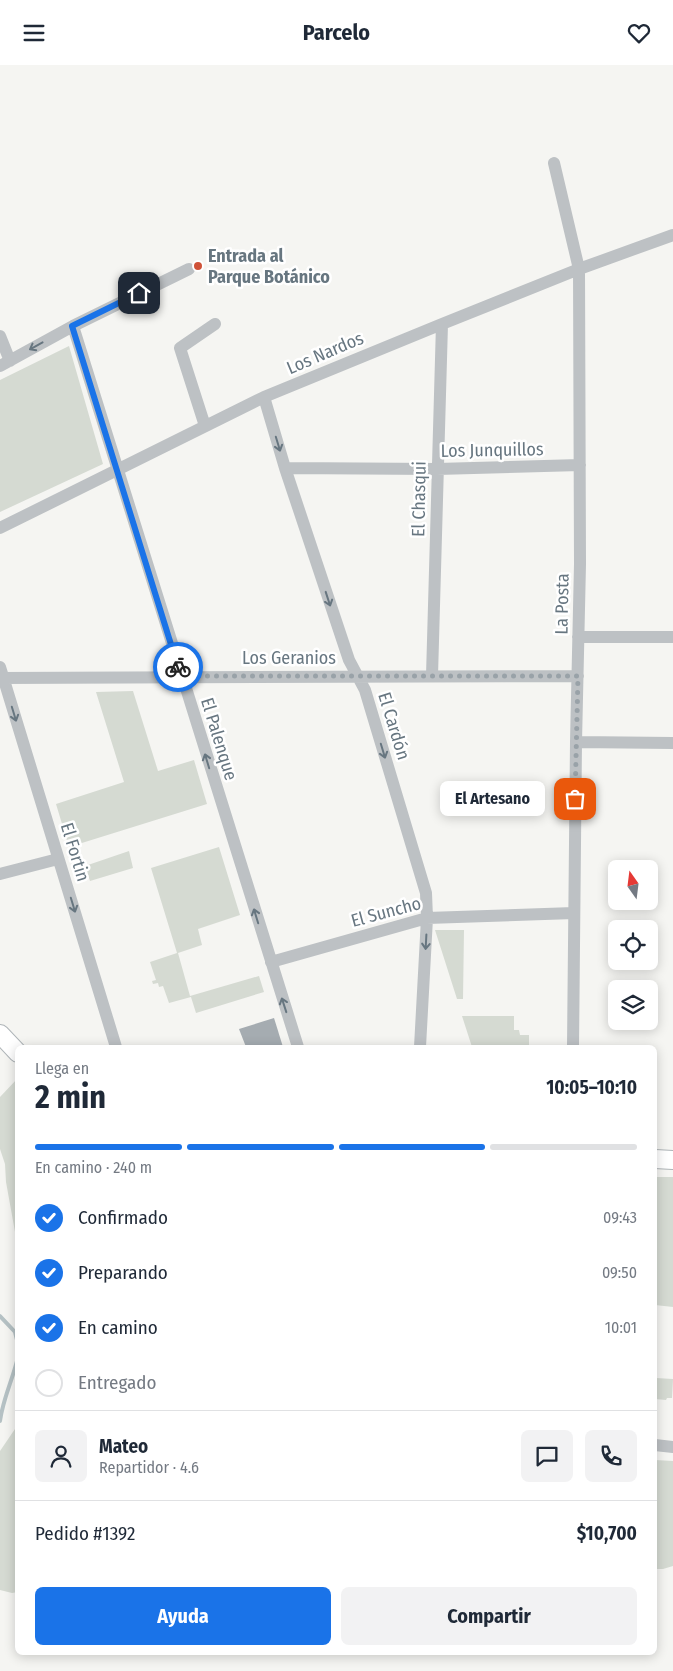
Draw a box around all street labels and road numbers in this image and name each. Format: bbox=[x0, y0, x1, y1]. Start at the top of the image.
street label: Los Nardos bbox=[283, 327, 367, 379]
street label: Los Junquillos bbox=[440, 438, 544, 462]
street label: El Chasqui bbox=[407, 461, 431, 537]
street label: La Posta bbox=[550, 573, 574, 635]
street label: Los Geranios bbox=[242, 647, 336, 669]
street label: El Cardón bbox=[373, 690, 415, 762]
street label: El Palenque bbox=[196, 695, 242, 783]
street label: El Fortin bbox=[56, 820, 94, 884]
street label: El Suncho bbox=[348, 892, 424, 932]

